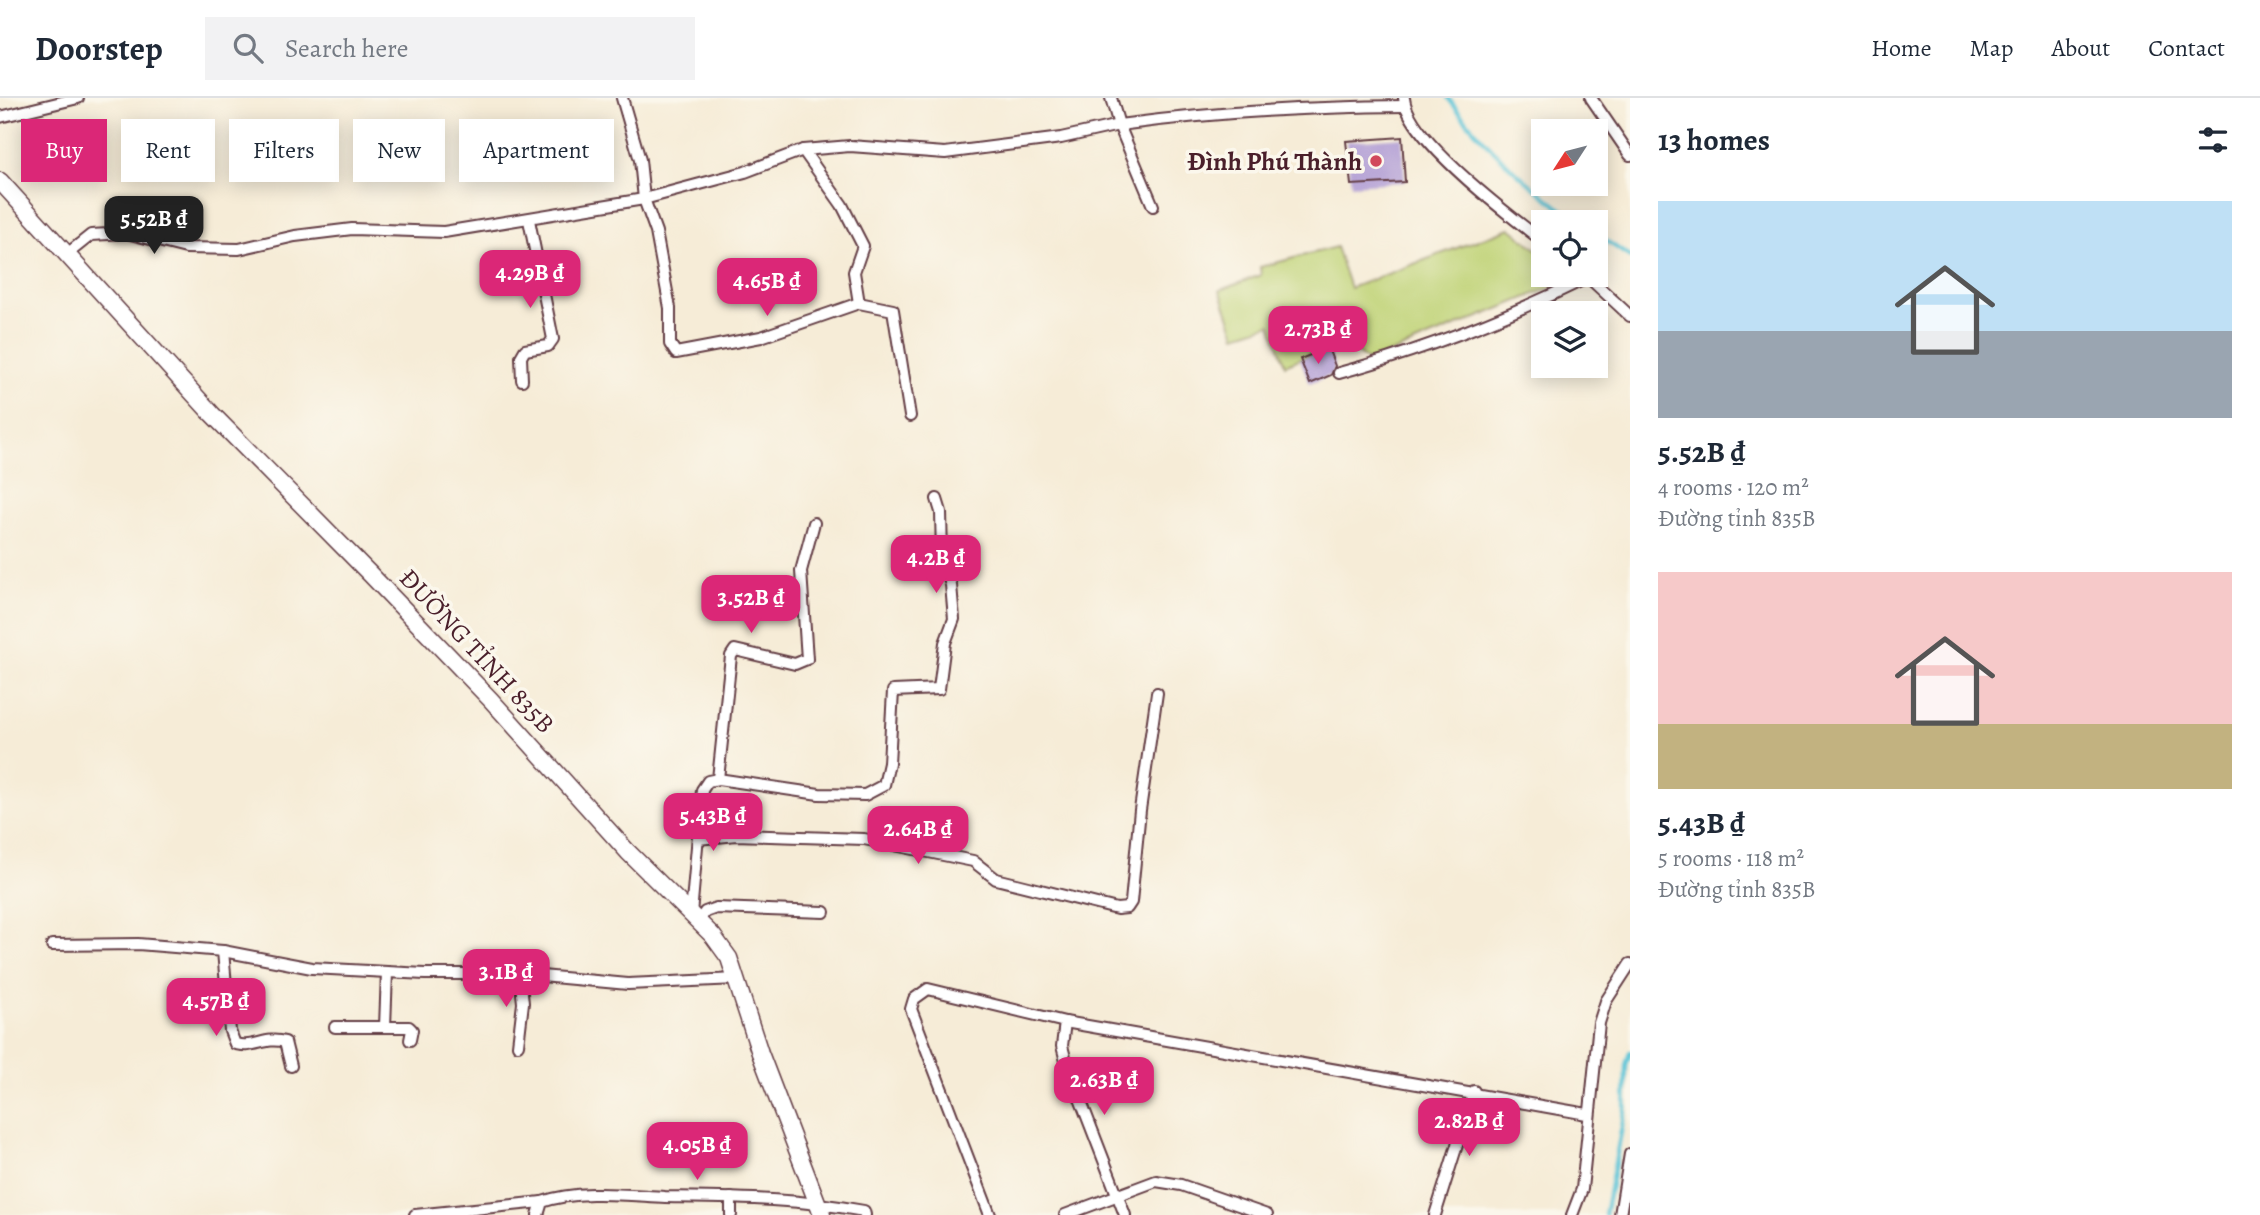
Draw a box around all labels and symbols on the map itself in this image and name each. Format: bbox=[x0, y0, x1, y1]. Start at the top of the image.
north arrow bbox=[1531, 119, 1608, 196]
place label: Đình Phú Thành bbox=[1187, 144, 1362, 179]
marker: Đình Phú Thành bbox=[1368, 153, 1384, 169]
pin: 5.52B ₫ bbox=[89, 197, 219, 256]
pin: 4.29B ₫ bbox=[465, 250, 595, 310]
pin: 4.65B ₫ bbox=[702, 258, 832, 318]
pin: 2.73B ₫ bbox=[1253, 306, 1383, 366]
pin: 4.2B ₫ bbox=[879, 536, 993, 595]
street label: ĐƯỜNG TỈNH 835B bbox=[392, 561, 562, 741]
pin: 3.52B ₫ bbox=[686, 575, 816, 635]
pin: 5.43B ₫ bbox=[648, 794, 778, 853]
pin: 2.64B ₫ bbox=[853, 806, 983, 866]
pin: 3.1B ₫ bbox=[449, 950, 563, 1009]
pin: 4.57B ₫ bbox=[151, 978, 281, 1038]
pin: 2.63B ₫ bbox=[1039, 1058, 1169, 1117]
pin: 2.82B ₫ bbox=[1404, 1098, 1534, 1158]
pin: 4.05B ₫ bbox=[632, 1122, 762, 1182]

